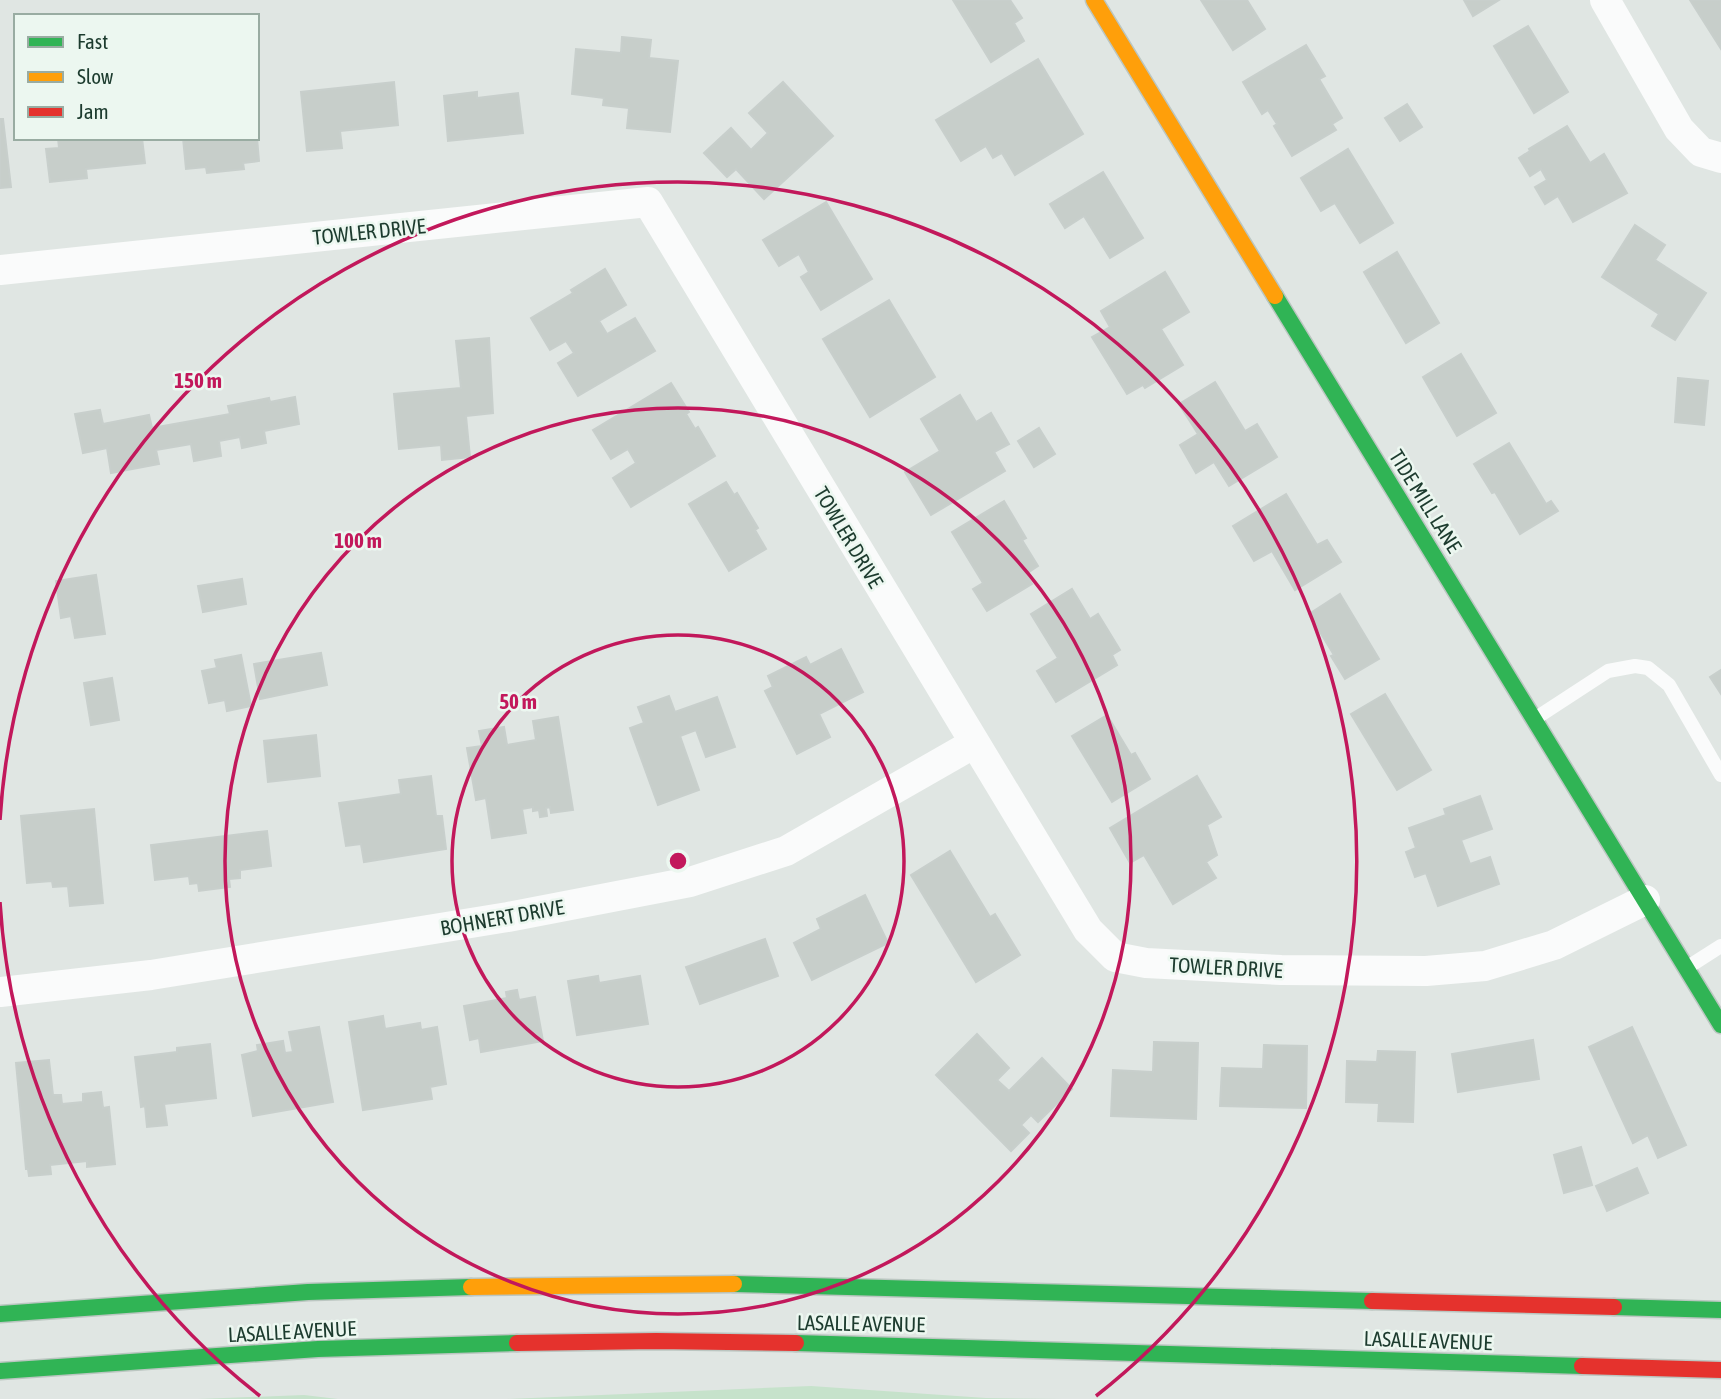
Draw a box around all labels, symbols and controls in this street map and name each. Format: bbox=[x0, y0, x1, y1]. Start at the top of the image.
legend bbox=[14, 14, 259, 140]
text: Fast bbox=[77, 29, 108, 53]
text: Slow bbox=[77, 64, 114, 88]
text: Jam bbox=[77, 99, 109, 123]
street label: TOWLER DRIVE bbox=[311, 213, 427, 249]
text: 150 m bbox=[174, 368, 222, 392]
street label: TIDE MILL LANE bbox=[1385, 445, 1467, 557]
street label: TOWLER DRIVE bbox=[810, 482, 889, 592]
text: 100 m bbox=[334, 528, 382, 552]
text: 50 m bbox=[499, 689, 537, 713]
centre of rings bbox=[666, 849, 690, 873]
street label: BOHNERT DRIVE bbox=[438, 894, 566, 940]
street label: TOWLER DRIVE bbox=[1169, 952, 1283, 982]
street label: LASALLE AVENUE bbox=[797, 1310, 925, 1336]
street label: LASALLE AVENUE bbox=[227, 1316, 357, 1346]
street label: LASALLE AVENUE bbox=[1363, 1326, 1493, 1354]

